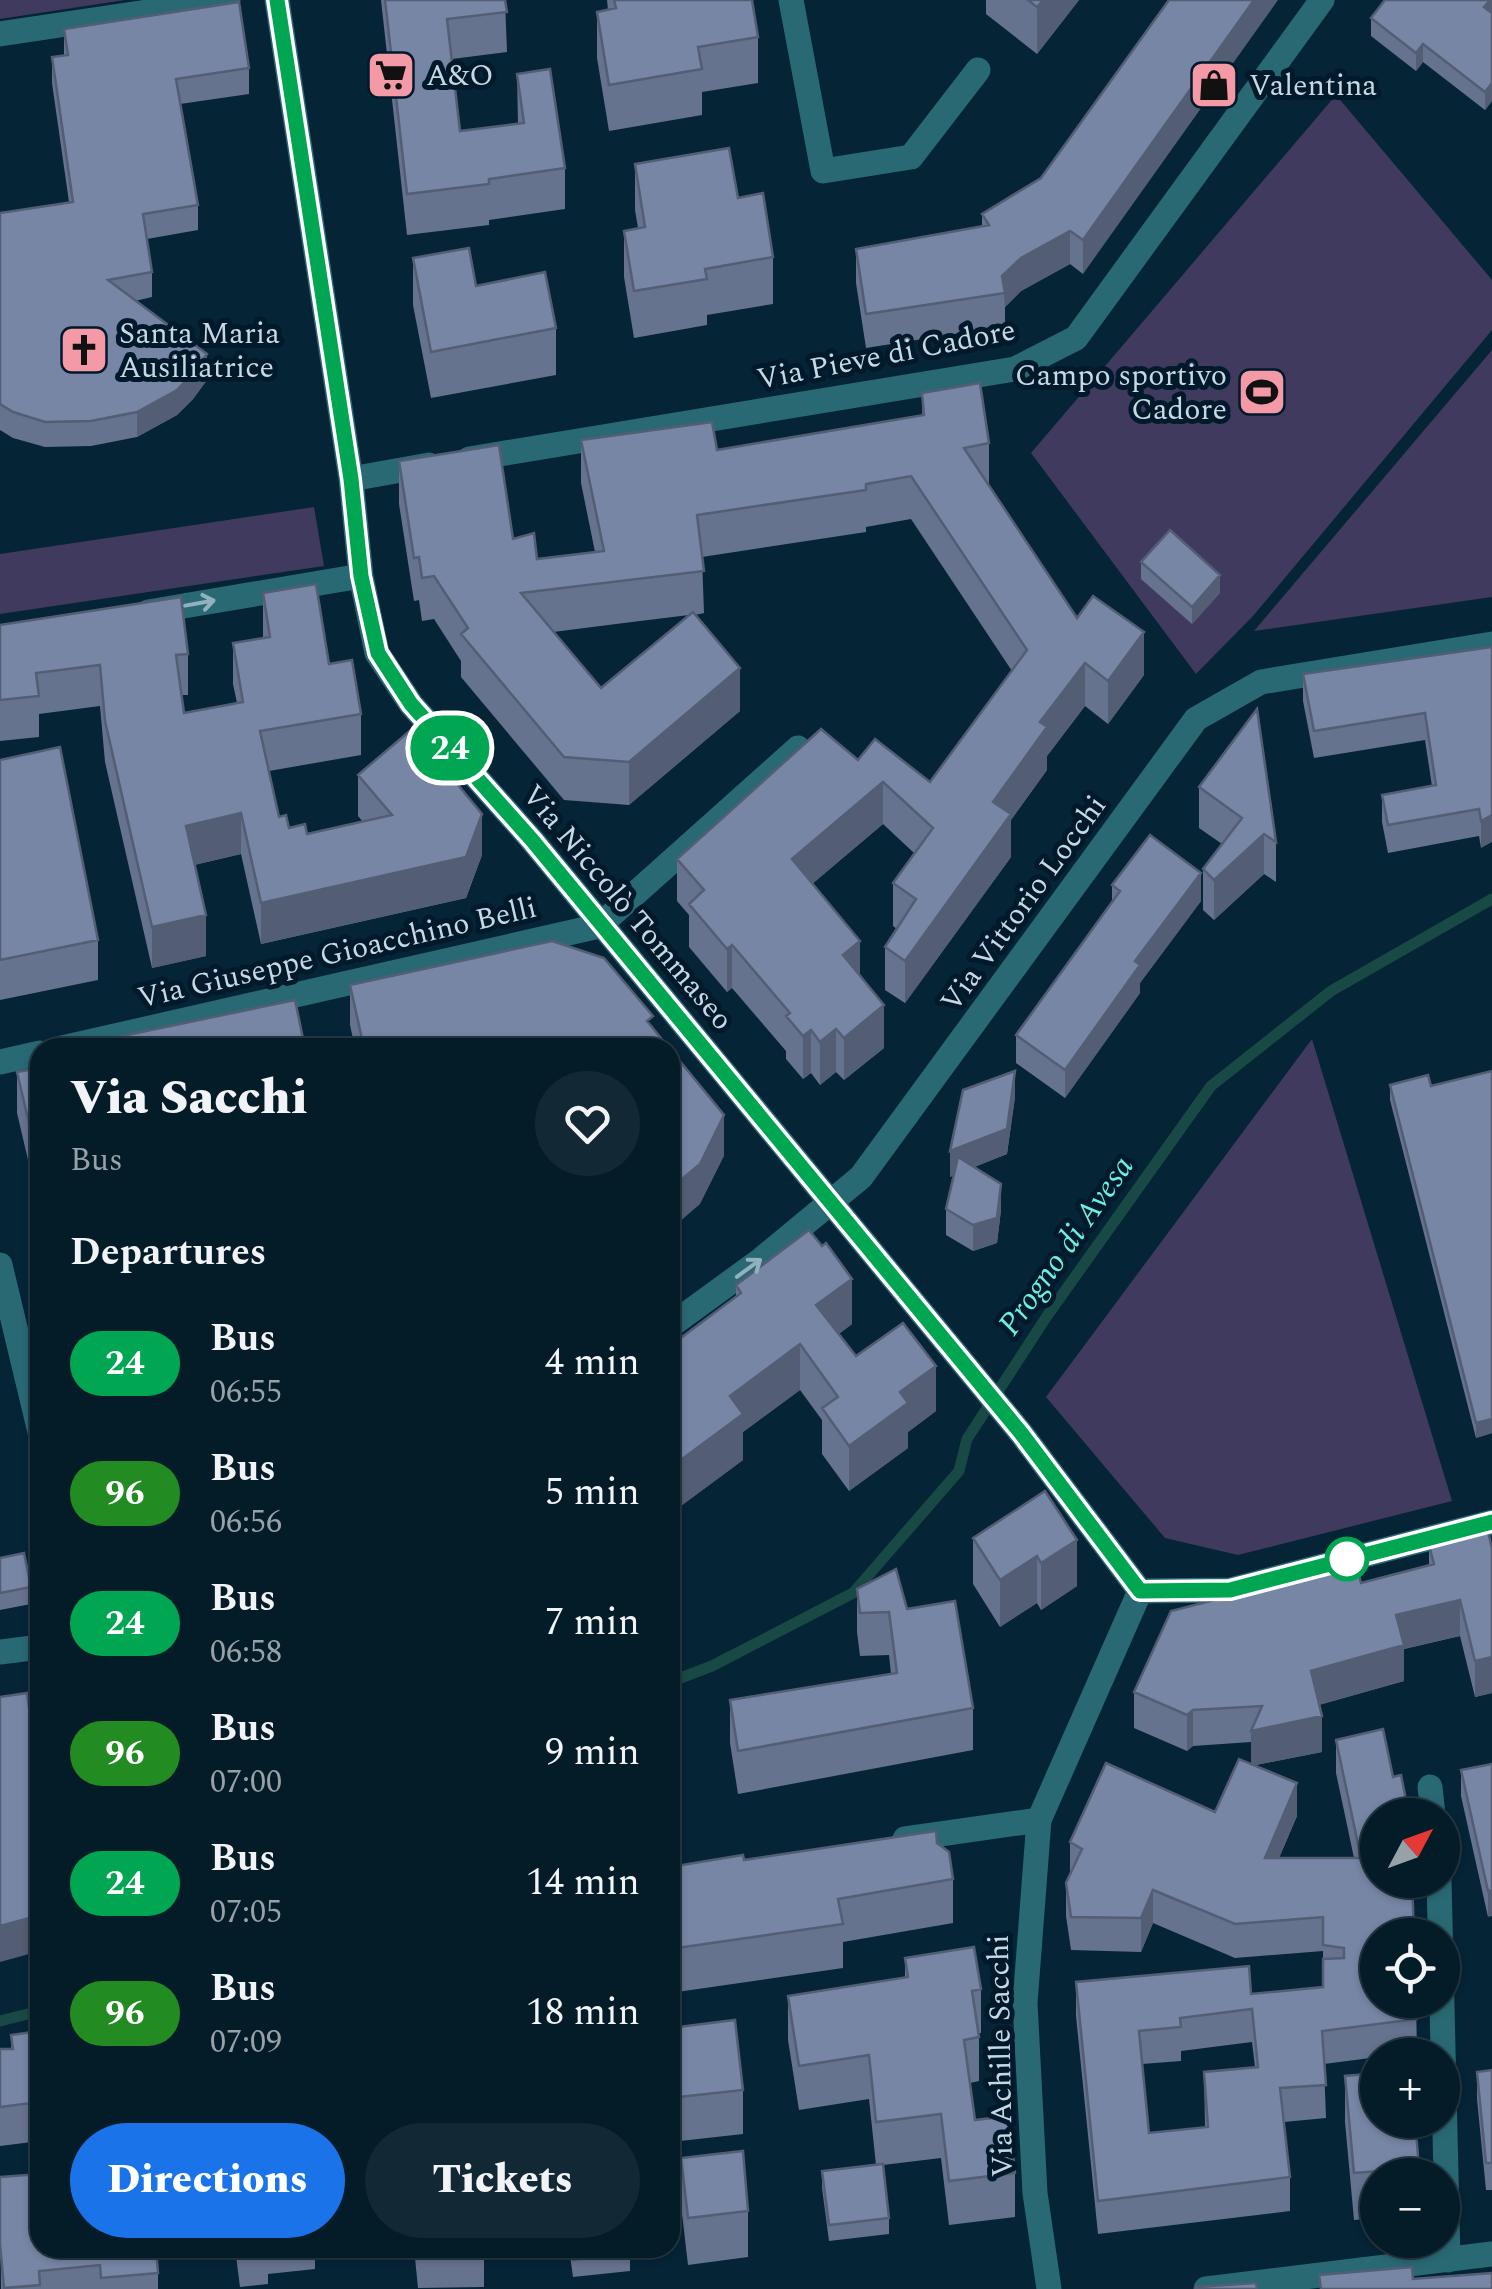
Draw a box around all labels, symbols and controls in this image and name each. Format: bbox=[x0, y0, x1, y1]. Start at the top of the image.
supermarket icon: A&O bbox=[365, 49, 417, 101]
place label: A&O bbox=[426, 53, 494, 99]
shop icon: Valentina bbox=[1188, 59, 1240, 111]
place label: Valentina bbox=[1249, 63, 1377, 109]
street label: Via Pieve di Cadore bbox=[753, 307, 1020, 403]
place label: Santa Maria Ausiliatrice bbox=[119, 311, 280, 391]
church icon: Santa Maria Ausiliatrice bbox=[58, 324, 110, 376]
place label: Campo sportivo Cadore bbox=[1015, 353, 1227, 433]
sports icon: Campo sportivo Cadore bbox=[1236, 366, 1288, 418]
one-way arrow bbox=[183, 593, 215, 612]
line badge: 24 bbox=[405, 716, 495, 780]
text: 24 bbox=[430, 722, 470, 775]
street label: Via Niccolò Tommaseo bbox=[510, 774, 744, 1041]
street label: Via Vittorio Locchi bbox=[929, 785, 1118, 1022]
street label: Via Giuseppe Gioacchino Belli bbox=[133, 885, 541, 1021]
text: Via Sacchi bbox=[70, 1062, 308, 1135]
button: heart bbox=[535, 1071, 640, 1176]
text: Bus bbox=[70, 1136, 123, 1185]
water label: Progno di Avesa bbox=[986, 1146, 1147, 1346]
text: Departures bbox=[70, 1224, 266, 1282]
one-way arrow bbox=[735, 1258, 762, 1279]
text: Bus bbox=[210, 1310, 276, 1368]
text: 4 min bbox=[545, 1334, 640, 1392]
text: 24 bbox=[105, 1337, 145, 1390]
text: 06:55 bbox=[210, 1368, 282, 1417]
text: Bus bbox=[210, 1440, 276, 1498]
text: 5 min bbox=[545, 1464, 640, 1522]
text: 96 bbox=[105, 1467, 145, 1520]
text: 06:56 bbox=[210, 1498, 282, 1547]
unlabelled marker bbox=[1326, 1538, 1368, 1580]
text: Bus bbox=[210, 1570, 276, 1628]
text: 7 min bbox=[545, 1594, 640, 1652]
text: 24 bbox=[105, 1597, 145, 1650]
text: 06:58 bbox=[210, 1628, 282, 1677]
text: Bus bbox=[210, 1700, 276, 1758]
text: 9 min bbox=[545, 1724, 640, 1782]
text: 96 bbox=[105, 1727, 145, 1780]
text: 07:00 bbox=[210, 1758, 282, 1807]
north arrow bbox=[1360, 1798, 1460, 1898]
map controls bbox=[1360, 1798, 1460, 2258]
text: Bus bbox=[210, 1830, 276, 1888]
text: 14 min bbox=[526, 1854, 640, 1912]
text: 24 bbox=[105, 1857, 145, 1910]
text: 07:05 bbox=[210, 1888, 282, 1937]
button: locate bbox=[1360, 1918, 1460, 2018]
street label: Via Achille Sacchi bbox=[976, 1934, 1026, 2178]
text: Bus bbox=[210, 1960, 276, 2018]
text: 18 min bbox=[526, 1984, 640, 2042]
text: 96 bbox=[105, 1987, 145, 2040]
text: 07:09 bbox=[210, 2018, 282, 2067]
button: + bbox=[1360, 2038, 1460, 2138]
button: Directions bbox=[70, 2123, 345, 2238]
button: Tickets bbox=[365, 2123, 640, 2238]
button: − bbox=[1360, 2158, 1460, 2258]

